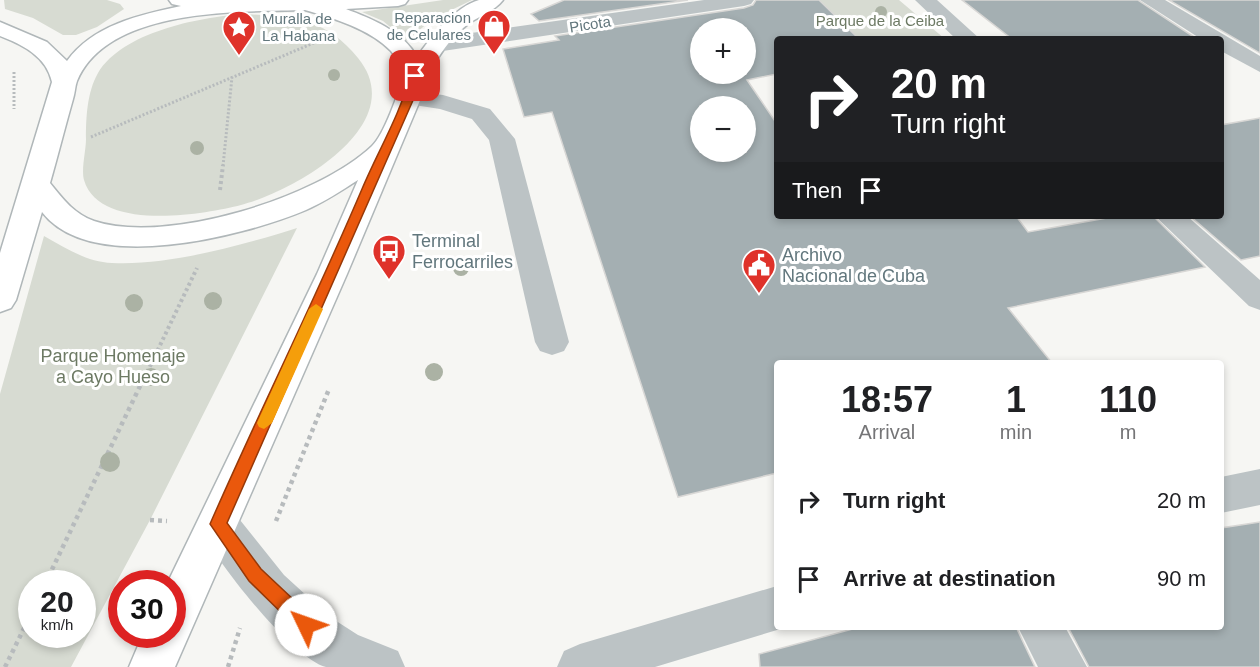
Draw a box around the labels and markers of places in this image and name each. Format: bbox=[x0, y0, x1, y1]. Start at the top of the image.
shop icon: Reparacion de Celulares bbox=[476, 8, 512, 55]
place icon: Muralla de La Habana bbox=[221, 9, 257, 56]
place label: Reparacion de Celulares bbox=[387, 9, 471, 43]
place label: Muralla de La Habana bbox=[262, 10, 336, 44]
pin bbox=[389, 50, 440, 101]
place label: Terminal Ferrocarriles bbox=[412, 231, 513, 272]
bus stop icon: Terminal Ferrocarriles bbox=[371, 233, 407, 280]
place label: Archivo Nacional de Cuba bbox=[782, 245, 926, 286]
public building icon: Archivo Nacional de Cuba bbox=[741, 247, 777, 294]

